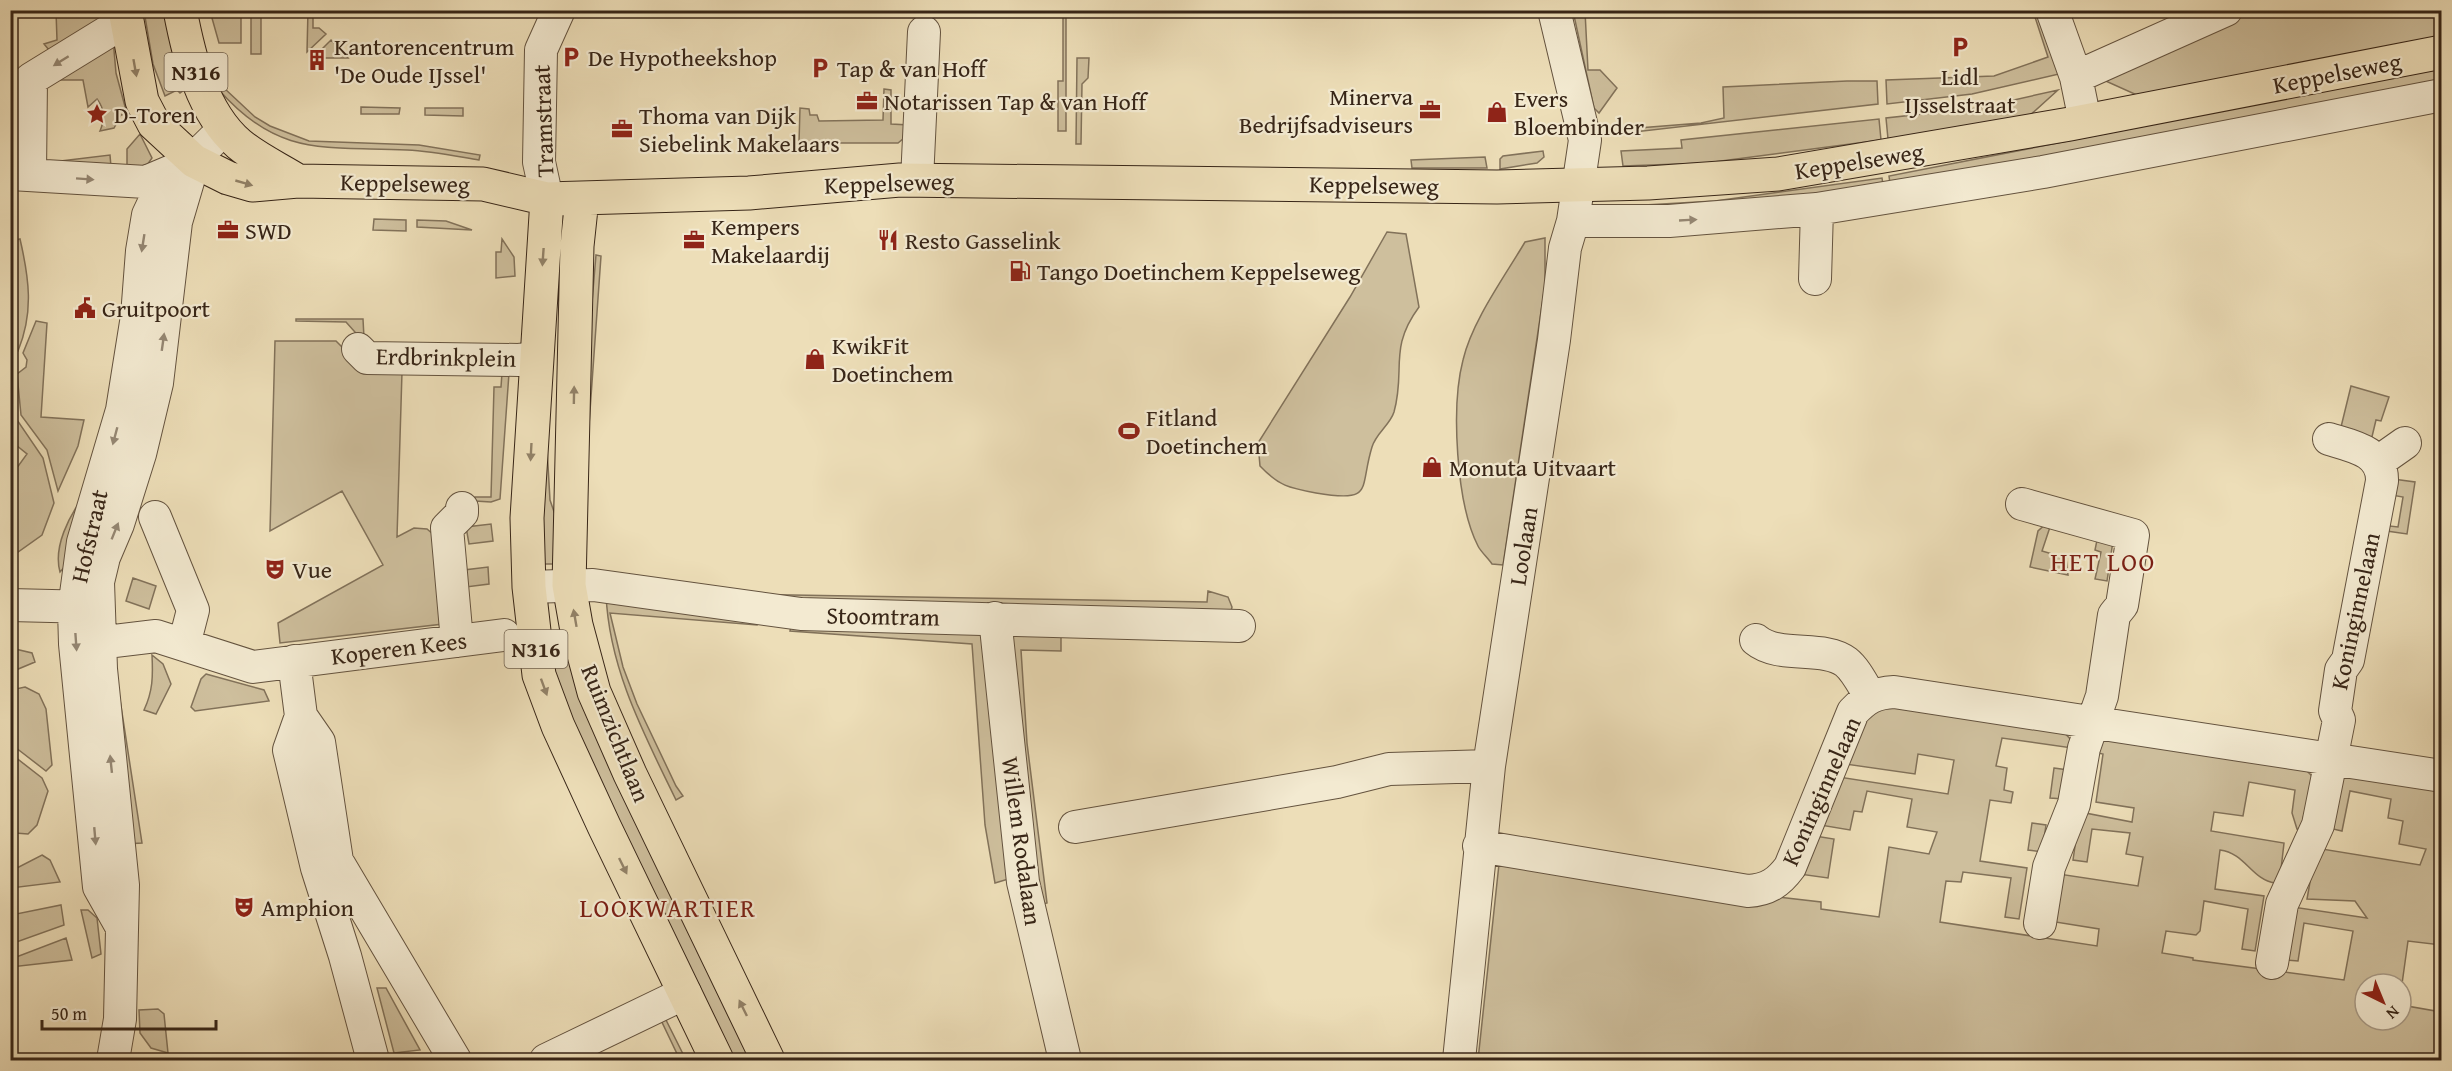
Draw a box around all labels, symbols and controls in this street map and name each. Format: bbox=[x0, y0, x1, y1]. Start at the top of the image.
place label: Kantorencentrum 'De Oude IJssel' bbox=[334, 29, 515, 92]
parking icon: Lidl IJsselstraat bbox=[1948, 35, 1972, 59]
place label: De Hypotheekshop bbox=[588, 40, 777, 75]
street label: Keppelseweg bbox=[2270, 43, 2404, 103]
parking icon: De Hypotheekshop bbox=[559, 45, 583, 69]
building icon: Kantorencentrum 'De Oude IJssel' bbox=[305, 48, 329, 72]
place label: Tap & van Hoff bbox=[837, 51, 988, 86]
road number: N316 bbox=[164, 53, 228, 91]
one-way arrow bbox=[53, 55, 69, 66]
parking icon: Tap & van Hoff bbox=[808, 56, 832, 80]
one-way arrow bbox=[131, 59, 140, 78]
place label: Lidl IJsselstraat bbox=[1905, 59, 2016, 122]
street label: Tramstraat bbox=[524, 63, 562, 178]
place label: Minerva Bedrijfsadviseurs bbox=[1239, 79, 1414, 142]
place label: Evers Bloembinder bbox=[1514, 81, 1644, 144]
place label: Notarissen Tap & van Hoff bbox=[884, 84, 1149, 119]
office icon: Notarissen Tap & van Hoff bbox=[855, 89, 879, 113]
place label: D-Toren bbox=[114, 97, 196, 132]
place label: Thoma van Dijk Siebelink Makelaars bbox=[639, 98, 840, 161]
office icon: Minerva Bedrijfsadviseurs bbox=[1418, 98, 1442, 122]
shop icon: Evers Bloembinder bbox=[1485, 100, 1509, 124]
place icon: D-Toren bbox=[85, 102, 109, 126]
office icon: Thoma van Dijk Siebelink Makelaars bbox=[610, 117, 634, 141]
street label: Keppelseweg bbox=[1792, 134, 1926, 188]
street label: Keppelseweg bbox=[823, 163, 955, 203]
street label: Keppelseweg bbox=[340, 164, 470, 202]
street label: Keppelseweg bbox=[1309, 166, 1439, 204]
one-way arrow bbox=[75, 174, 94, 183]
one-way arrow bbox=[235, 178, 253, 188]
place label: Kempers Makelaardij bbox=[711, 209, 830, 272]
place label: SWD bbox=[245, 213, 292, 248]
one-way arrow bbox=[1679, 216, 1698, 225]
office icon: SWD bbox=[216, 218, 240, 242]
place label: Resto Gasselink bbox=[905, 223, 1061, 258]
office icon: Kempers Makelaardij bbox=[682, 228, 706, 252]
restaurant icon: Resto Gasselink bbox=[876, 228, 900, 252]
one-way arrow bbox=[139, 234, 148, 253]
one-way arrow bbox=[538, 248, 548, 267]
place label: Tango Doetinchem Keppelseweg bbox=[1037, 254, 1360, 289]
fuel station icon: Tango Doetinchem Keppelseweg bbox=[1008, 259, 1032, 283]
place label: Gruitpoort bbox=[102, 291, 211, 326]
public building icon: Gruitpoort bbox=[73, 296, 97, 320]
place label: KwikFit Doetinchem bbox=[832, 328, 954, 391]
one-way arrow bbox=[158, 332, 168, 351]
street label: Erdbrinkplein bbox=[375, 338, 517, 376]
shop icon: KwikFit Doetinchem bbox=[803, 347, 827, 371]
one-way arrow bbox=[569, 385, 579, 404]
place label: Fitland Doetinchem bbox=[1146, 400, 1268, 463]
sports icon: Fitland Doetinchem bbox=[1117, 419, 1141, 443]
one-way arrow bbox=[110, 427, 120, 445]
one-way arrow bbox=[526, 443, 536, 462]
place label: Monuta Uitvaart bbox=[1449, 450, 1617, 485]
shop icon: Monuta Uitvaart bbox=[1420, 455, 1444, 479]
street label: Hofstraat bbox=[61, 485, 117, 586]
street label: Loolaan bbox=[1500, 504, 1547, 588]
one-way arrow bbox=[110, 521, 120, 539]
street label: Koninginnelaan bbox=[2321, 529, 2389, 693]
district label: HET LOO bbox=[2050, 542, 2156, 581]
place label: Vue bbox=[292, 552, 332, 587]
theatre icon: Vue bbox=[263, 557, 287, 581]
street label: Stoomtram bbox=[826, 598, 940, 634]
one-way arrow bbox=[570, 608, 579, 627]
street label: Koperen Kees bbox=[329, 622, 469, 674]
road number: N316 bbox=[504, 630, 568, 668]
one-way arrow bbox=[71, 633, 80, 652]
street label: Ruimzichtlaan bbox=[573, 659, 660, 807]
one-way arrow bbox=[539, 679, 549, 697]
street label: Koninginnelaan bbox=[1772, 710, 1870, 871]
street label: Willem Rodalaan bbox=[993, 754, 1051, 928]
one-way arrow bbox=[106, 755, 116, 774]
one-way arrow bbox=[90, 827, 100, 846]
one-way arrow bbox=[618, 857, 628, 874]
district label: LOOKWARTIER bbox=[579, 888, 757, 927]
place label: Amphion bbox=[261, 890, 355, 925]
theatre icon: Amphion bbox=[232, 895, 256, 919]
north arrow bbox=[2353, 972, 2413, 1032]
scale bar bbox=[42, 993, 216, 1031]
one-way arrow bbox=[738, 999, 747, 1016]
text: 50 m bbox=[51, 1000, 87, 1027]
text: N bbox=[2381, 1001, 2405, 1026]

